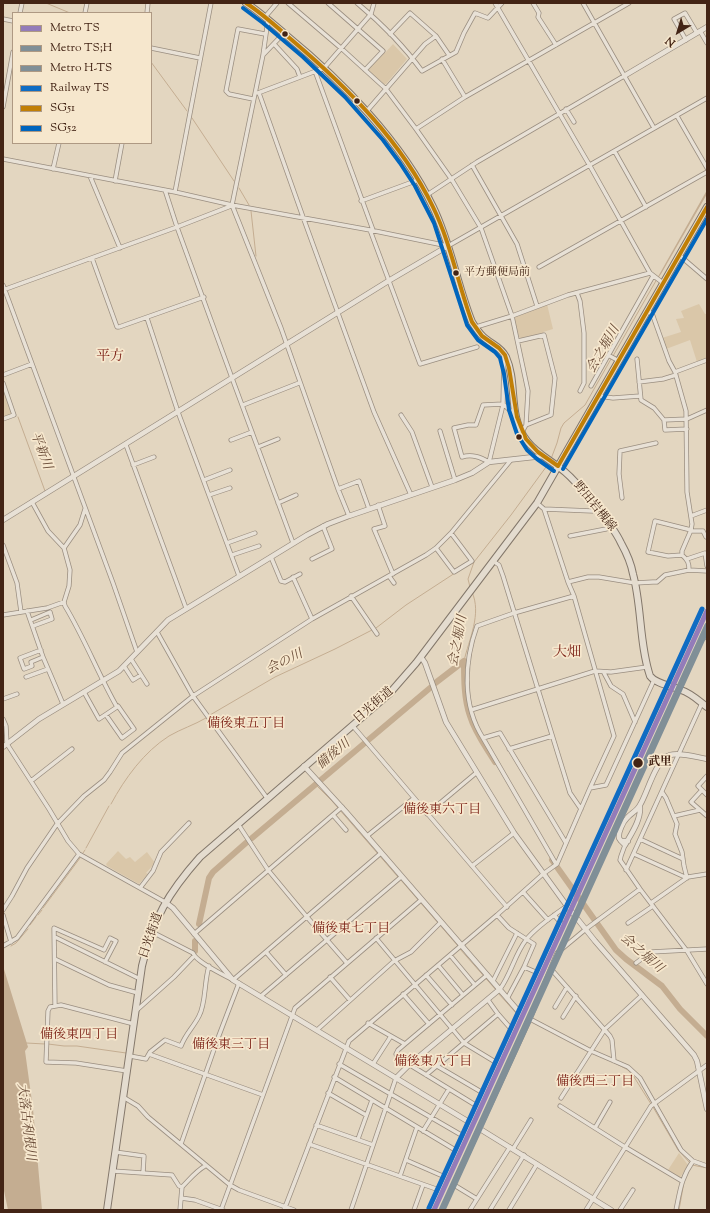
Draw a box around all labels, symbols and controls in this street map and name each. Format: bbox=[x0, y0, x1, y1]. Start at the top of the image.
legend bbox=[12, 12, 152, 144]
north arrow bbox=[658, 12, 698, 52]
text: Metro TS bbox=[50, 19, 100, 37]
unlabelled marker bbox=[280, 29, 290, 39]
text: N bbox=[662, 32, 679, 50]
text: Metro TS;H bbox=[50, 39, 112, 57]
text: Metro H-TS bbox=[50, 59, 112, 77]
text: Railway TS bbox=[50, 79, 109, 97]
unlabelled marker bbox=[352, 96, 362, 106]
text: SG51 bbox=[50, 99, 75, 117]
text: SG52 bbox=[50, 119, 77, 137]
place label: 平方郵便局前 bbox=[464, 266, 530, 280]
marker: 平方郵便局前 bbox=[451, 268, 461, 278]
water label: 会之堀川 bbox=[584, 324, 624, 376]
district label: 平方 bbox=[96, 350, 124, 366]
water label: 平新川 bbox=[26, 430, 54, 472]
unlabelled marker bbox=[514, 432, 524, 442]
street label: 野田岩槻線 bbox=[570, 479, 618, 535]
water label: 会之堀川 bbox=[446, 614, 472, 668]
district label: 大畑 bbox=[553, 646, 581, 662]
water label: 会の川 bbox=[264, 647, 306, 679]
street label: 日光街道 bbox=[351, 685, 397, 727]
district label: 備後東五丁目 bbox=[207, 717, 285, 733]
water label: 備後川 bbox=[314, 736, 354, 774]
marker: 武里 bbox=[631, 756, 645, 770]
place label: 武里 bbox=[648, 756, 672, 770]
district label: 備後東六丁目 bbox=[403, 803, 481, 819]
street label: 日光街道 bbox=[137, 911, 167, 961]
district label: 備後東七丁目 bbox=[312, 922, 390, 938]
water label: 会之堀川 bbox=[616, 931, 666, 977]
district label: 備後東四丁目 bbox=[40, 1028, 118, 1044]
district label: 備後東三丁目 bbox=[192, 1038, 270, 1054]
district label: 備後東八丁目 bbox=[394, 1055, 472, 1071]
district label: 備後西三丁目 bbox=[556, 1075, 634, 1091]
water label: 大落古利根川 bbox=[13, 1082, 37, 1162]

